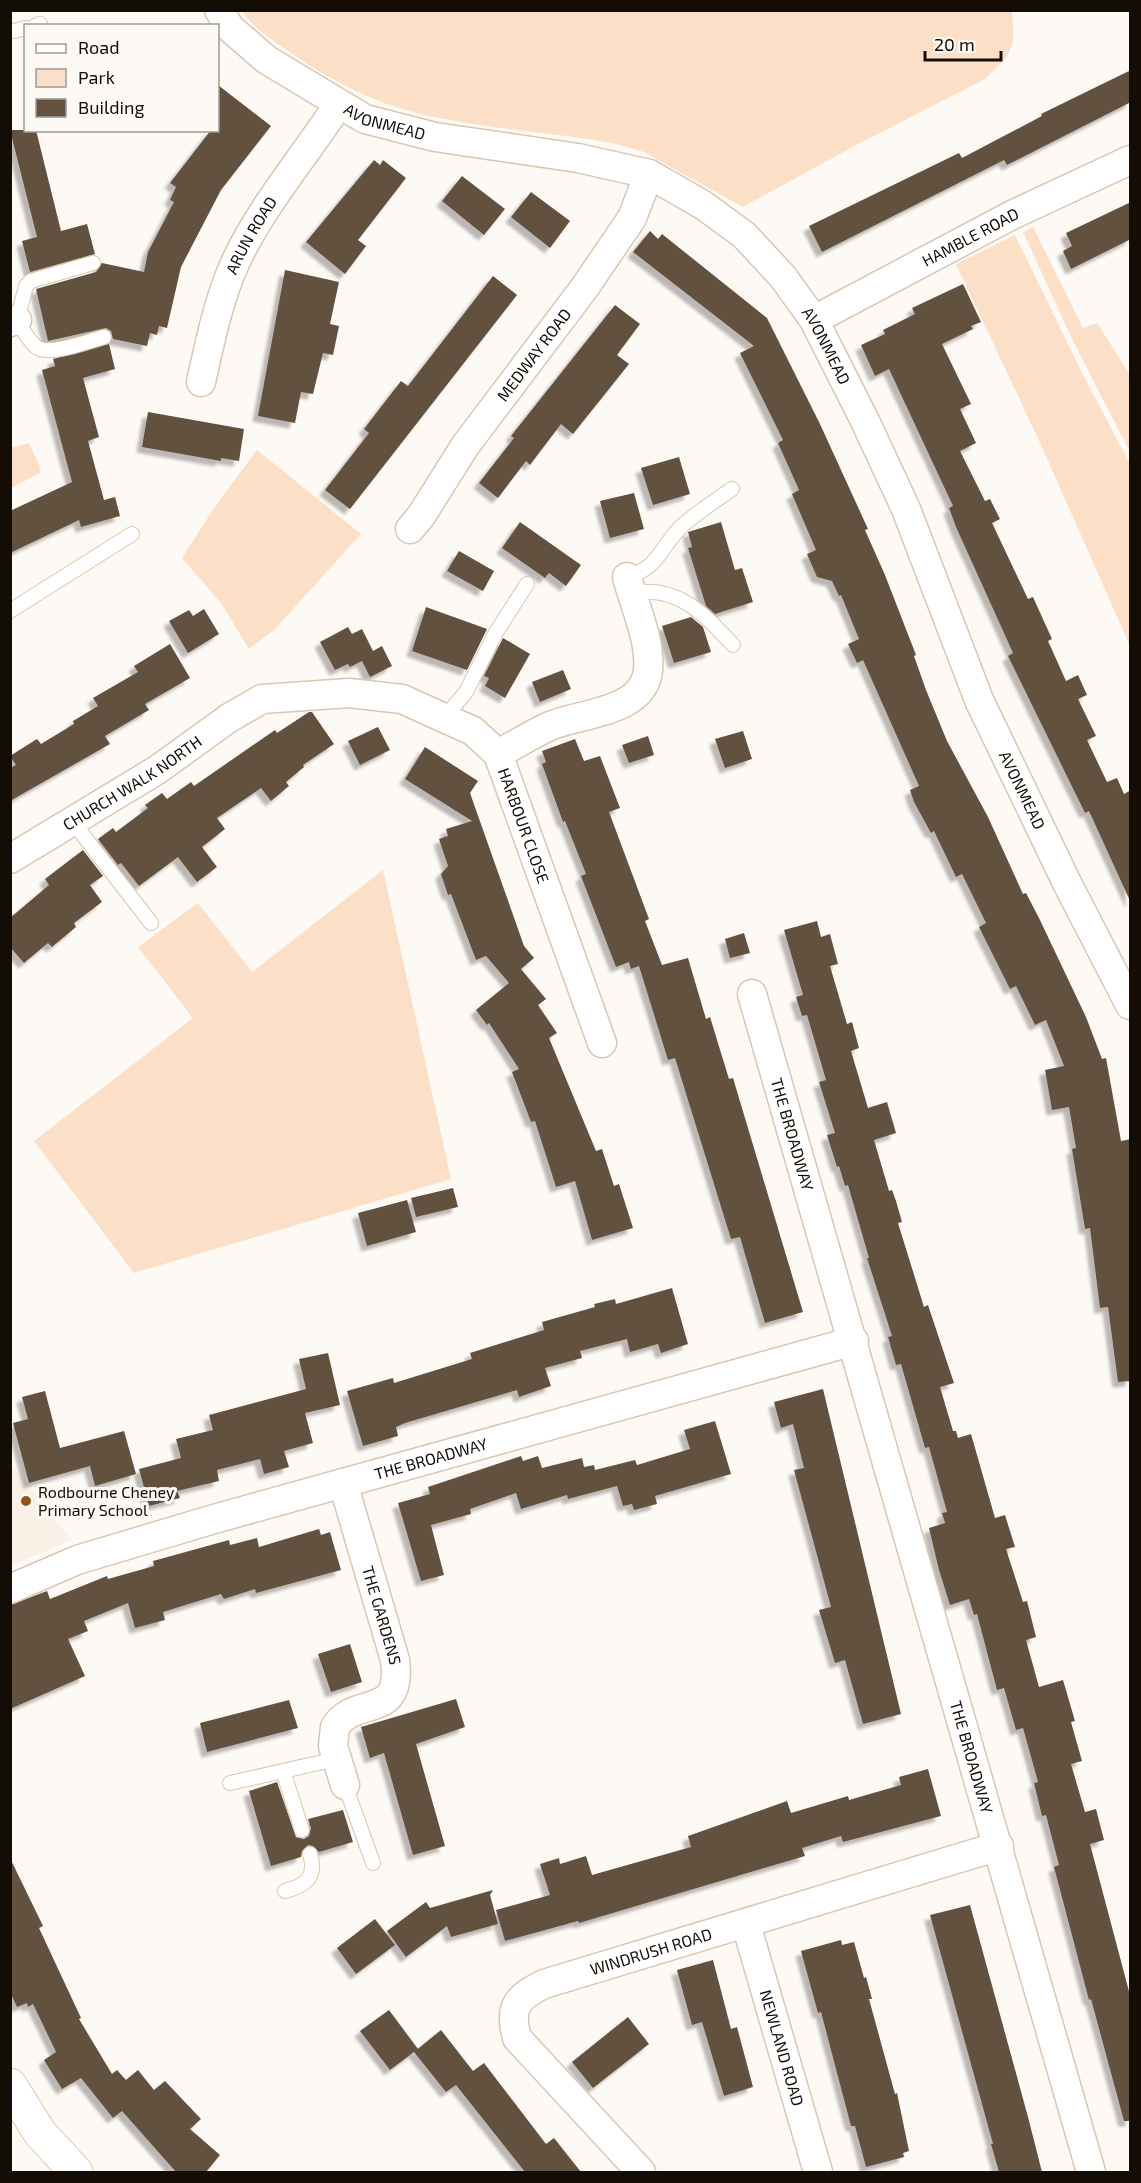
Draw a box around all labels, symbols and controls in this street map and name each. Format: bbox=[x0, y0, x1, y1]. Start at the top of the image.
legend bbox=[24, 24, 219, 132]
scale bar bbox=[925, 24, 1002, 62]
text: 20 m bbox=[934, 33, 975, 55]
text: Road bbox=[78, 36, 119, 58]
text: Park bbox=[78, 66, 115, 88]
text: Building bbox=[78, 96, 145, 118]
street label: AVONMEAD bbox=[341, 99, 427, 143]
street label: ARUN ROAD bbox=[221, 192, 280, 277]
street label: HAMBLE ROAD bbox=[919, 203, 1021, 270]
street label: AVONMEAD bbox=[799, 303, 855, 387]
street label: MEDWAY ROAD bbox=[492, 304, 574, 404]
street label: CHURCH WALK NORTH bbox=[59, 731, 205, 834]
street label: AVONMEAD bbox=[996, 748, 1050, 832]
street label: HARBOUR CLOSE bbox=[495, 765, 554, 885]
street label: THE BROADWAY bbox=[768, 1076, 818, 1193]
street label: THE BROADWAY bbox=[372, 1433, 489, 1483]
place label: Rodbourne Cheney Primary School bbox=[38, 1482, 175, 1519]
marker: Rodbourne Cheney Primary School bbox=[19, 1494, 33, 1508]
street label: THE GARDENS bbox=[359, 1564, 406, 1666]
street label: THE BROADWAY bbox=[947, 1698, 997, 1816]
street label: WINDRUSH ROAD bbox=[588, 1924, 714, 1978]
street label: NEWLAND ROAD bbox=[757, 1987, 808, 2108]

